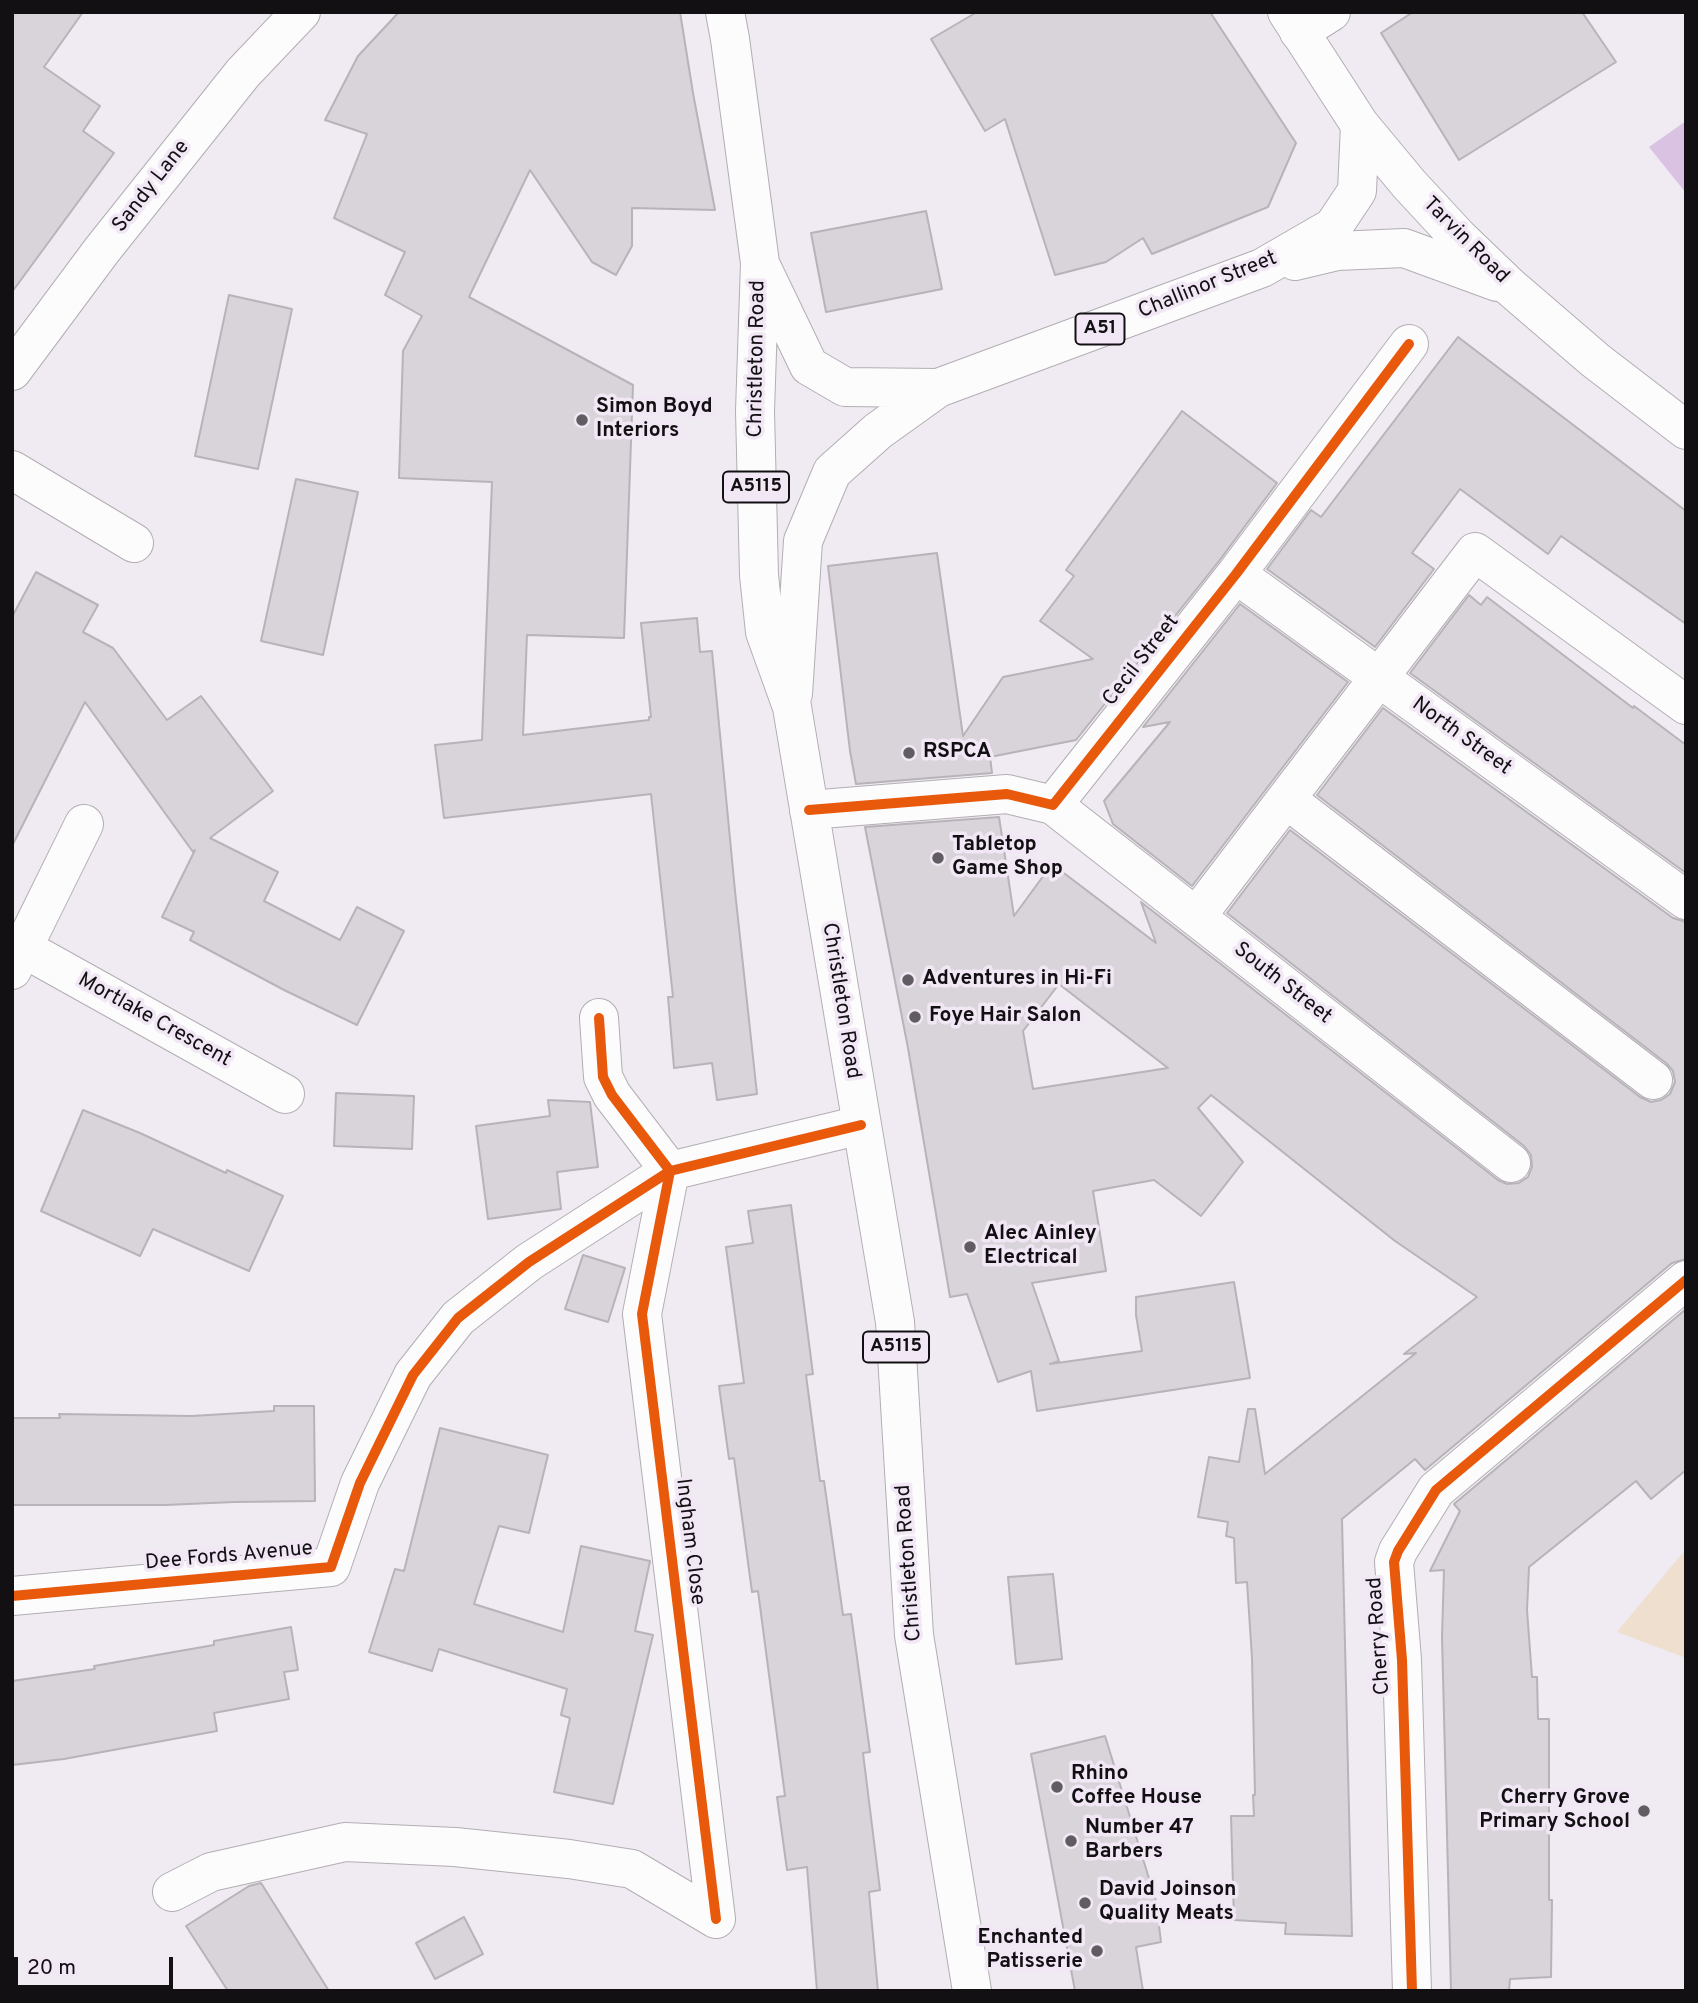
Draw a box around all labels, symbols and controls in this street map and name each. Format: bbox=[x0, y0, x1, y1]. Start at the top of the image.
street label: Sandy Lane bbox=[108, 136, 196, 238]
street label: Tarvin Road bbox=[1416, 192, 1514, 290]
street label: Challinor Street bbox=[1135, 247, 1281, 325]
street label: Christleton Road bbox=[744, 280, 772, 438]
road number: A51 bbox=[1076, 314, 1124, 344]
place label: Simon Boyd Interiors bbox=[596, 395, 713, 445]
marker: Simon Boyd Interiors bbox=[574, 412, 590, 428]
road number: A5115 bbox=[723, 472, 789, 502]
street label: Cecil Street bbox=[1098, 610, 1186, 712]
street label: North Street bbox=[1406, 692, 1516, 782]
place label: RSPCA bbox=[923, 740, 991, 766]
marker: RSPCA bbox=[901, 745, 917, 761]
place label: Tabletop Game Shop bbox=[952, 833, 1063, 883]
marker: Tabletop Game Shop bbox=[930, 850, 946, 866]
street label: Christleton Road bbox=[815, 921, 865, 1081]
street label: South Street bbox=[1228, 938, 1336, 1030]
place label: Adventures in Hi-Fi bbox=[922, 967, 1112, 993]
street label: Mortlake Crescent bbox=[73, 968, 235, 1074]
marker: Adventures in Hi-Fi bbox=[900, 972, 916, 988]
place label: Foye Hair Salon bbox=[929, 1004, 1081, 1030]
marker: Foye Hair Salon bbox=[907, 1009, 923, 1025]
place label: Alec Ainley Electrical bbox=[984, 1222, 1097, 1272]
marker: Alec Ainley Electrical bbox=[962, 1239, 978, 1255]
road number: A5115 bbox=[863, 1331, 929, 1362]
street label: Ingham Close bbox=[669, 1477, 709, 1607]
street label: Christleton Road bbox=[892, 1484, 928, 1642]
street label: Dee Fords Avenue bbox=[144, 1537, 314, 1577]
street label: Cherry Road bbox=[1363, 1576, 1397, 1696]
place label: Rhino Coffee House bbox=[1071, 1762, 1202, 1812]
marker: Rhino Coffee House bbox=[1049, 1779, 1065, 1795]
place label: Cherry Grove Primary School bbox=[1479, 1786, 1630, 1836]
marker: Cherry Grove Primary School bbox=[1636, 1803, 1652, 1819]
place label: Number 47 Barbers bbox=[1085, 1816, 1194, 1866]
marker: Number 47 Barbers bbox=[1063, 1833, 1079, 1849]
place label: David Joinson Quality Meats bbox=[1099, 1878, 1236, 1928]
marker: David Joinson Quality Meats bbox=[1077, 1895, 1093, 1911]
place label: Enchanted Patisserie bbox=[977, 1926, 1083, 1976]
marker: Enchanted Patisserie bbox=[1089, 1943, 1105, 1959]
scale bar bbox=[18, 1944, 177, 1988]
text: 20 m bbox=[27, 1955, 76, 1982]

